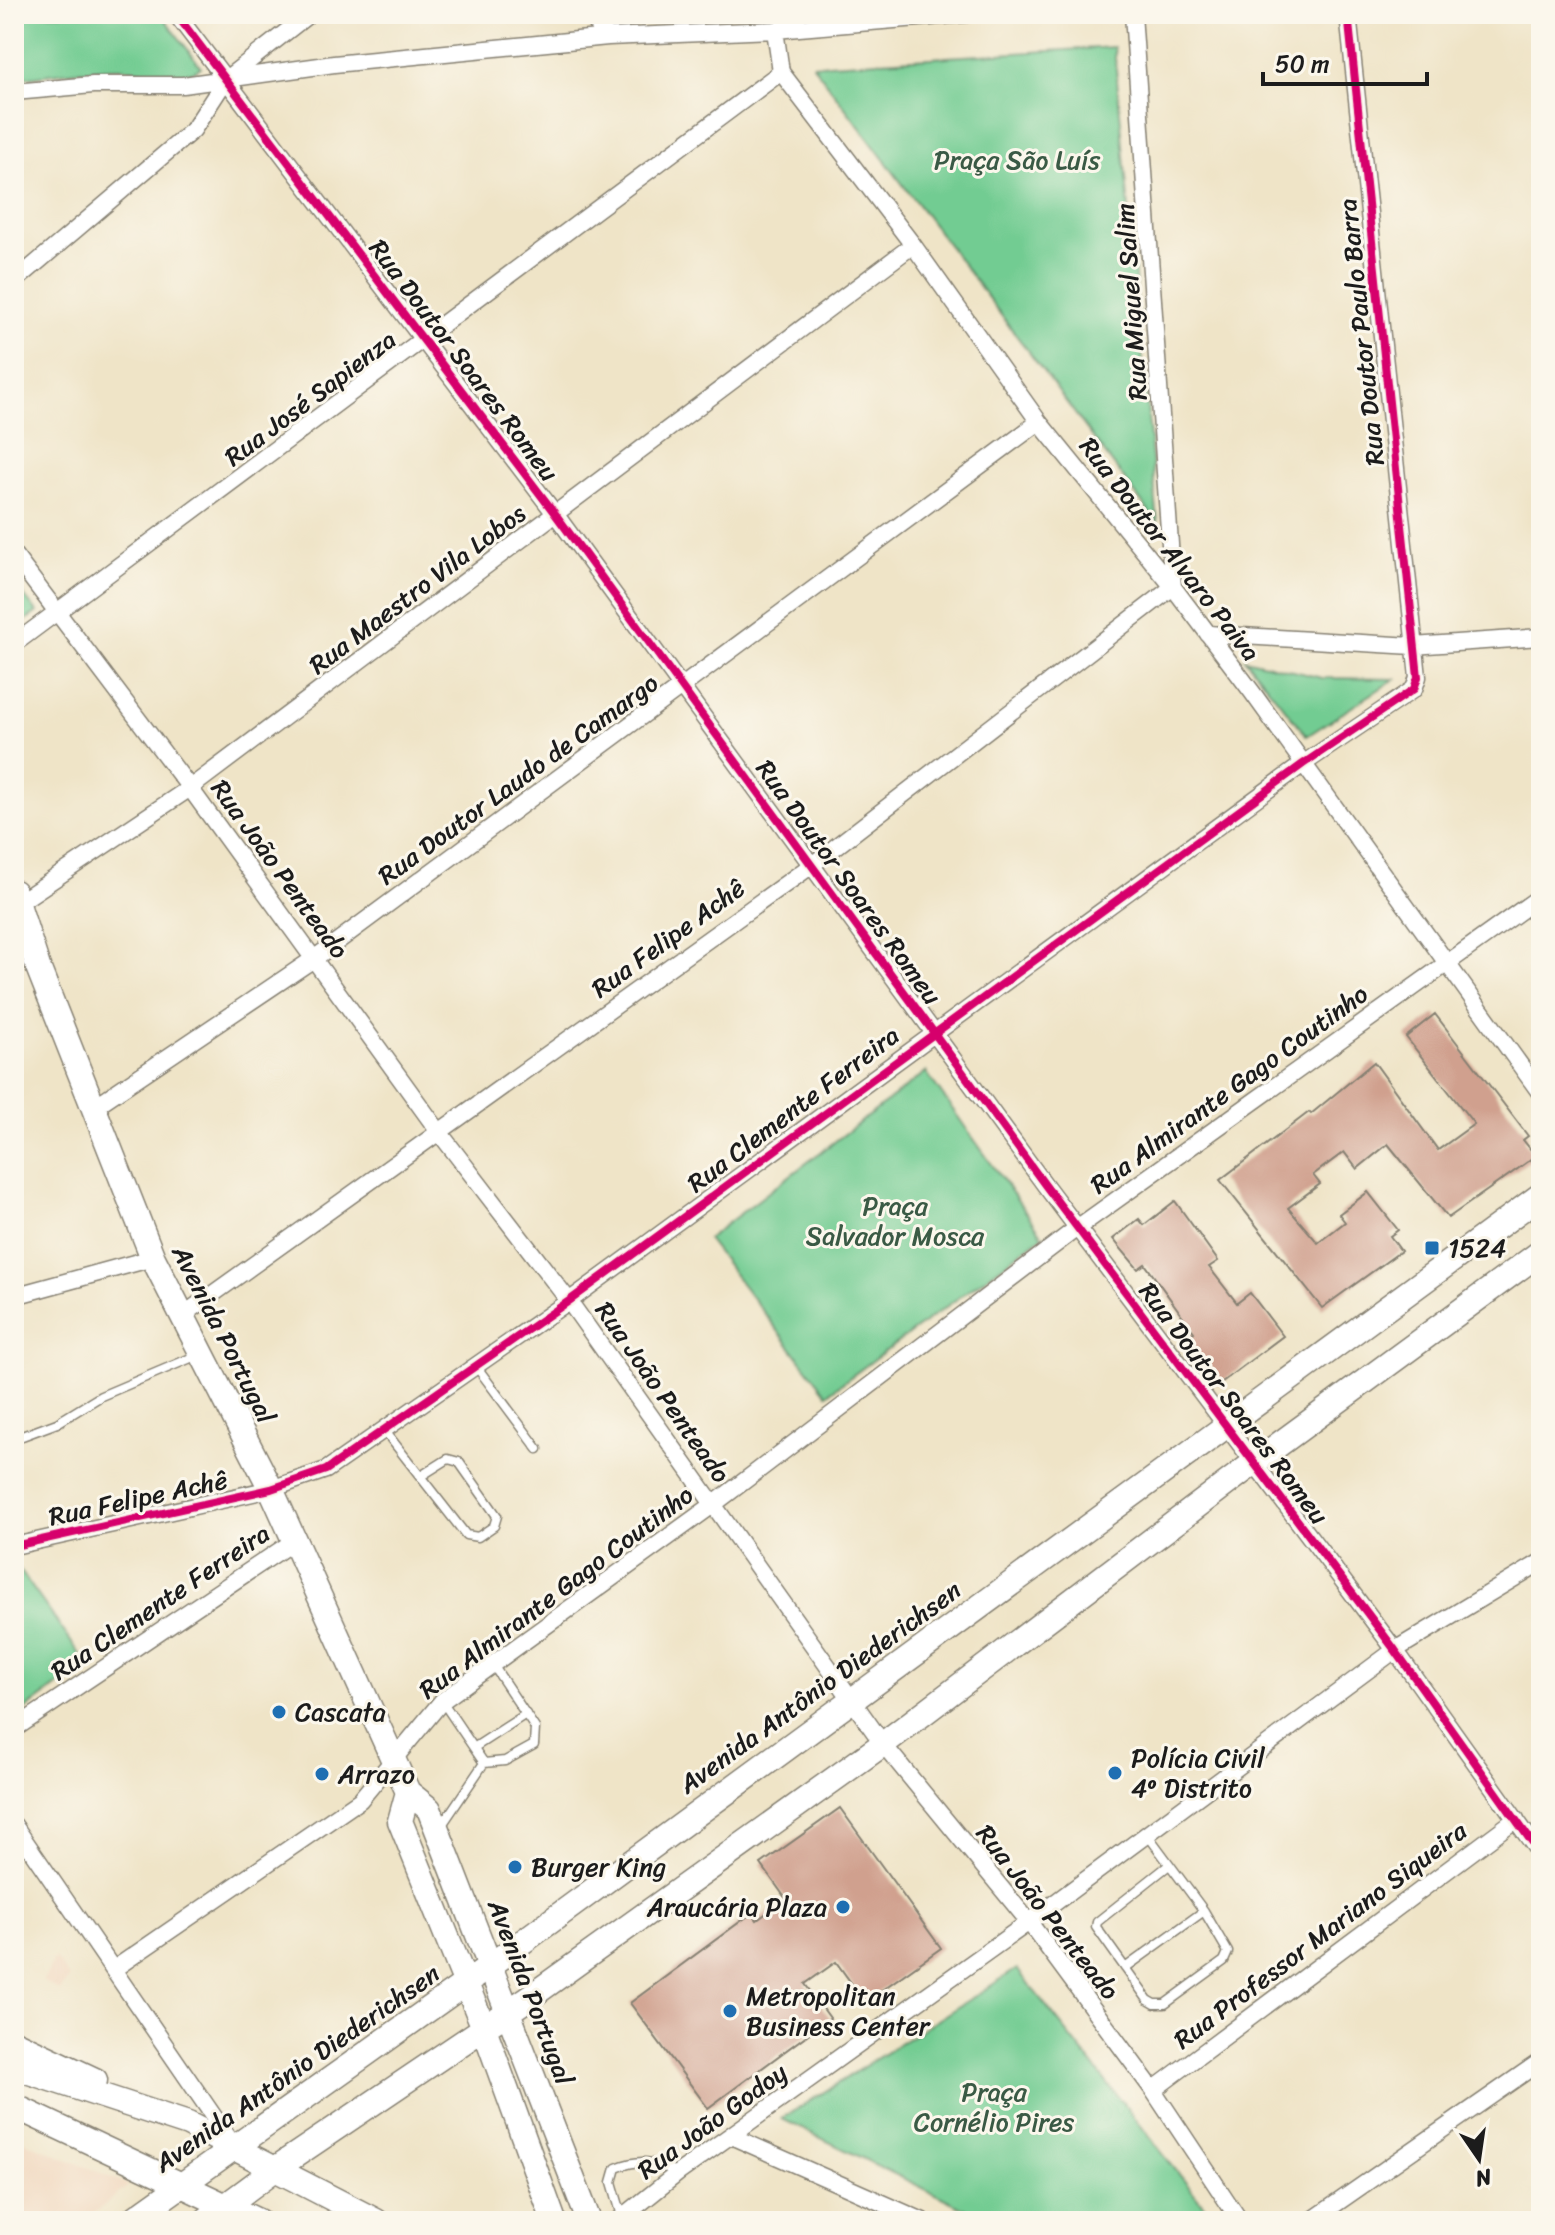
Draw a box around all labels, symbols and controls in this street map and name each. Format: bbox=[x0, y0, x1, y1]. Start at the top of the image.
scale bar bbox=[1263, 36, 1427, 86]
text: 50 m bbox=[1275, 43, 1330, 85]
park label: Praça São Luís bbox=[934, 137, 1101, 183]
street label: Rua Doutor Paulo Barra bbox=[1324, 196, 1398, 468]
street label: Rua Miguel Salim bbox=[1101, 202, 1161, 402]
street label: Rua Doutor Soares Romeu bbox=[357, 228, 571, 492]
street label: Rua José Sapienza bbox=[214, 317, 406, 479]
street label: Rua Doutor Alvaro Paiva bbox=[1067, 426, 1273, 672]
street label: Rua Maestro Vila Lobos bbox=[298, 491, 536, 687]
street label: Rua Doutor Laudo de Camargo bbox=[368, 661, 669, 897]
street label: Rua Doutor Soares Romeu bbox=[744, 749, 954, 1015]
street label: Rua João Penteado bbox=[199, 769, 361, 969]
street label: Rua Felipe Achê bbox=[581, 866, 755, 1010]
street label: Rua Almirante Gago Coutinho bbox=[1080, 972, 1378, 1206]
street label: Rua Clemente Ferreira bbox=[677, 1013, 909, 1205]
park label: Praça Salvador Mosca bbox=[806, 1183, 985, 1259]
place label: 1524 bbox=[1448, 1225, 1506, 1271]
street label: Avenida Portugal bbox=[159, 1235, 289, 1432]
marker: 1524 bbox=[1423, 1239, 1441, 1257]
street label: Rua Doutor Soares Romeu bbox=[1127, 1271, 1341, 1535]
street label: Rua João Penteado bbox=[583, 1291, 743, 1493]
street label: Rua Felipe Achê bbox=[44, 1457, 232, 1539]
street label: Rua Almirante Gago Coutinho bbox=[408, 1473, 704, 1711]
street label: Rua Clemente Ferreira bbox=[41, 1511, 279, 1693]
street label: Avenida Antônio Diederichsen bbox=[668, 1568, 972, 1806]
place label: Cascata bbox=[295, 1689, 386, 1735]
marker: Cascata bbox=[270, 1703, 288, 1721]
place label: Polícia Civil 4º Distrito bbox=[1131, 1735, 1265, 1811]
place label: Arrazo bbox=[337, 1751, 415, 1797]
marker: Polícia Civil 4º Distrito bbox=[1106, 1764, 1124, 1782]
marker: Arrazo bbox=[313, 1765, 331, 1783]
street label: Rua Professor Mariano Siqueira bbox=[1163, 1808, 1478, 2061]
street label: Rua João Penteado bbox=[964, 1814, 1132, 2010]
place label: Burger King bbox=[531, 1844, 666, 1890]
marker: Burger King bbox=[506, 1858, 524, 1876]
place label: Araucária Plaza bbox=[646, 1884, 827, 1930]
street label: Avenida Portugal bbox=[474, 1891, 588, 2092]
marker: Araucária Plaza bbox=[834, 1898, 852, 1916]
street label: Avenida Antônio Diederichsen bbox=[143, 1951, 450, 2185]
place label: Metropolitan Business Center bbox=[746, 1973, 931, 2049]
marker: Metropolitan Business Center bbox=[721, 2002, 739, 2020]
street label: Rua João Godoy bbox=[627, 2050, 798, 2192]
park label: Praça Cornélio Pires bbox=[914, 2069, 1074, 2145]
north arrow bbox=[1439, 2119, 1519, 2199]
text: N bbox=[1471, 2157, 1496, 2199]

